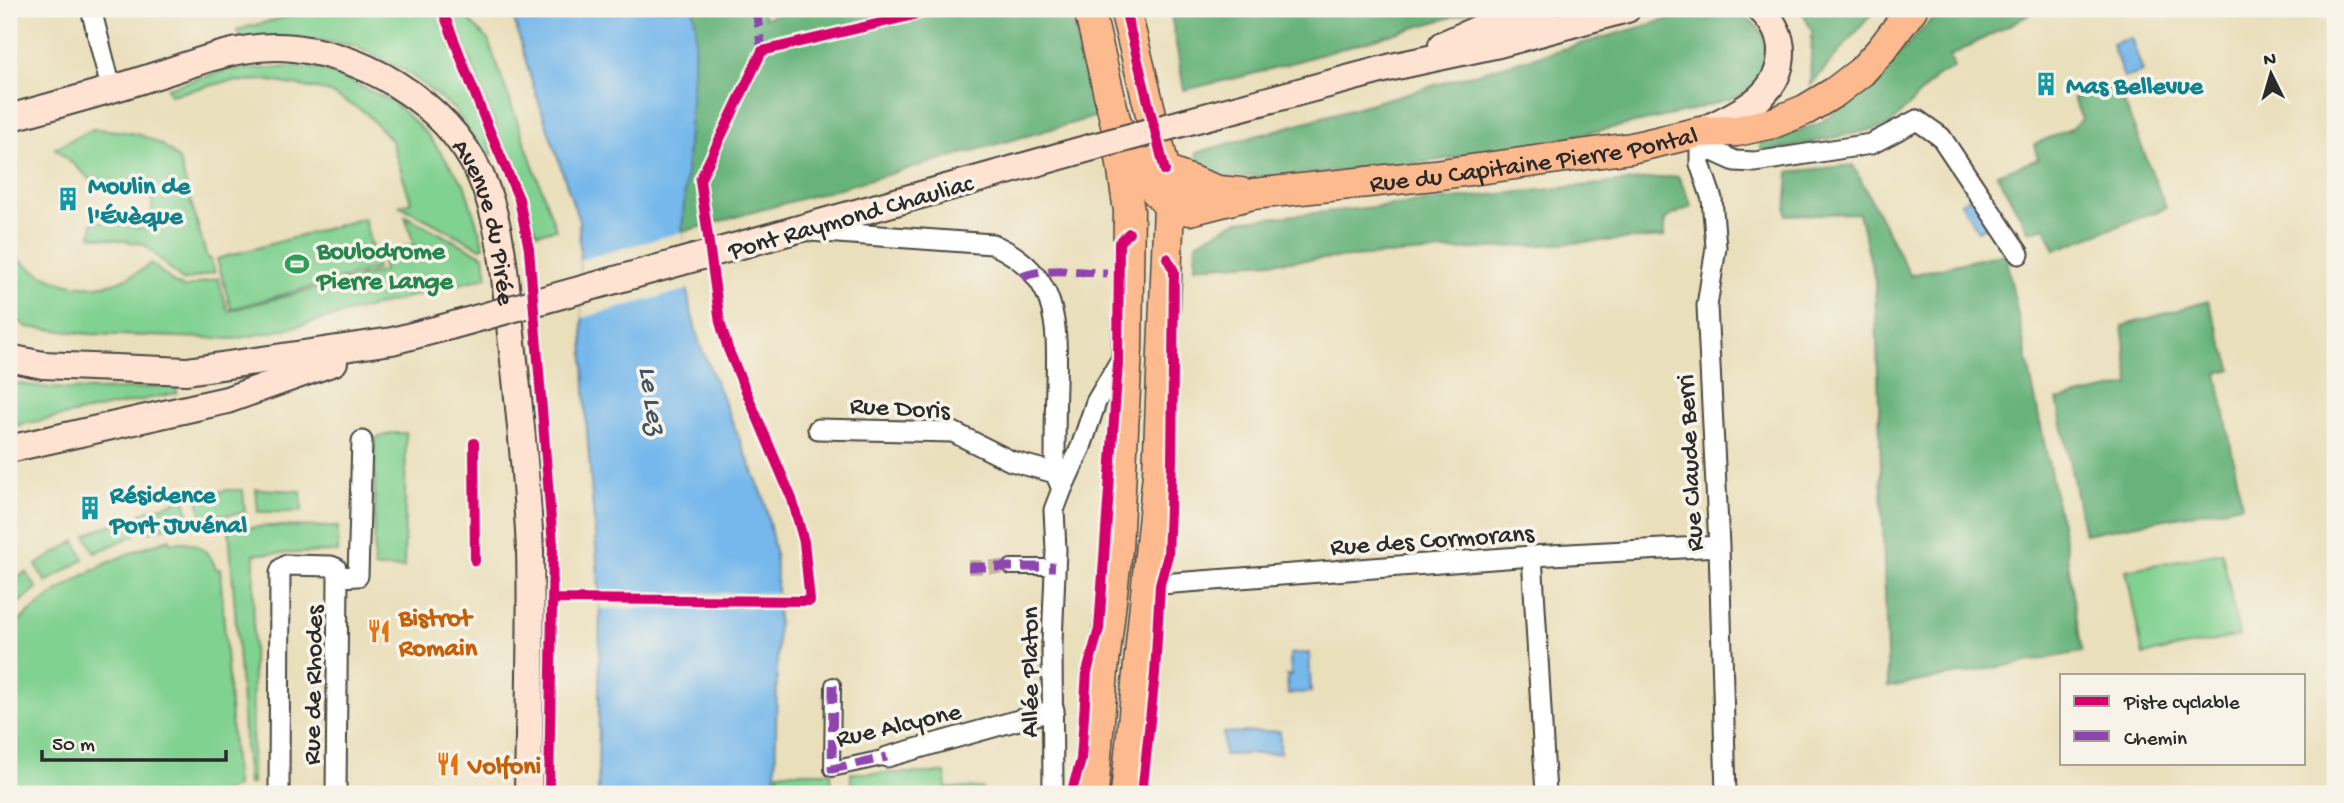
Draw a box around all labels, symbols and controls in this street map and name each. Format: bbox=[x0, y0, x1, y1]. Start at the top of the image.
north arrow bbox=[2236, 38, 2306, 108]
text: N bbox=[2263, 49, 2277, 73]
building icon: Mas Bellevue bbox=[2032, 70, 2060, 98]
place label: Mas Bellevue bbox=[2066, 73, 2204, 104]
street label: Rue du Capitaine Pierre Pontal bbox=[1368, 122, 1701, 202]
street label: Avenue du Pirée bbox=[443, 134, 519, 308]
street label: Pont Raymond Chauliac bbox=[724, 169, 978, 269]
place label: Moulin de l'Évèque bbox=[87, 173, 192, 234]
building icon: Moulin de l'Évèque bbox=[54, 185, 82, 213]
place label: Boulodrome Pierre Lange bbox=[315, 238, 454, 299]
sports icon: Boulodrome Pierre Lange bbox=[283, 250, 311, 278]
water label: Le Lez bbox=[629, 364, 672, 438]
street label: Rue Claude Berri bbox=[1672, 373, 1713, 552]
street label: Rue Doris bbox=[849, 392, 952, 429]
place label: Résidence Port Juvénal bbox=[108, 482, 247, 543]
building icon: Résidence Port Juvénal bbox=[76, 494, 104, 522]
street label: Rue des Cormorans bbox=[1329, 520, 1537, 565]
street label: Rue de Rhodes bbox=[299, 604, 332, 765]
place label: Bistrot Romain bbox=[398, 605, 478, 666]
street label: Allée Platon bbox=[1017, 606, 1048, 737]
restaurant icon: Bistrot Romain bbox=[365, 617, 393, 645]
legend bbox=[2060, 674, 2306, 764]
text: Piste cyclable bbox=[2123, 692, 2241, 717]
street label: Rue Alcyone bbox=[833, 698, 965, 757]
scale bar bbox=[42, 719, 226, 763]
text: Chemin bbox=[2124, 728, 2187, 753]
text: 50 m bbox=[52, 734, 95, 759]
restaurant icon: Volfoni bbox=[434, 750, 462, 778]
place label: Volfoni bbox=[467, 753, 541, 784]

